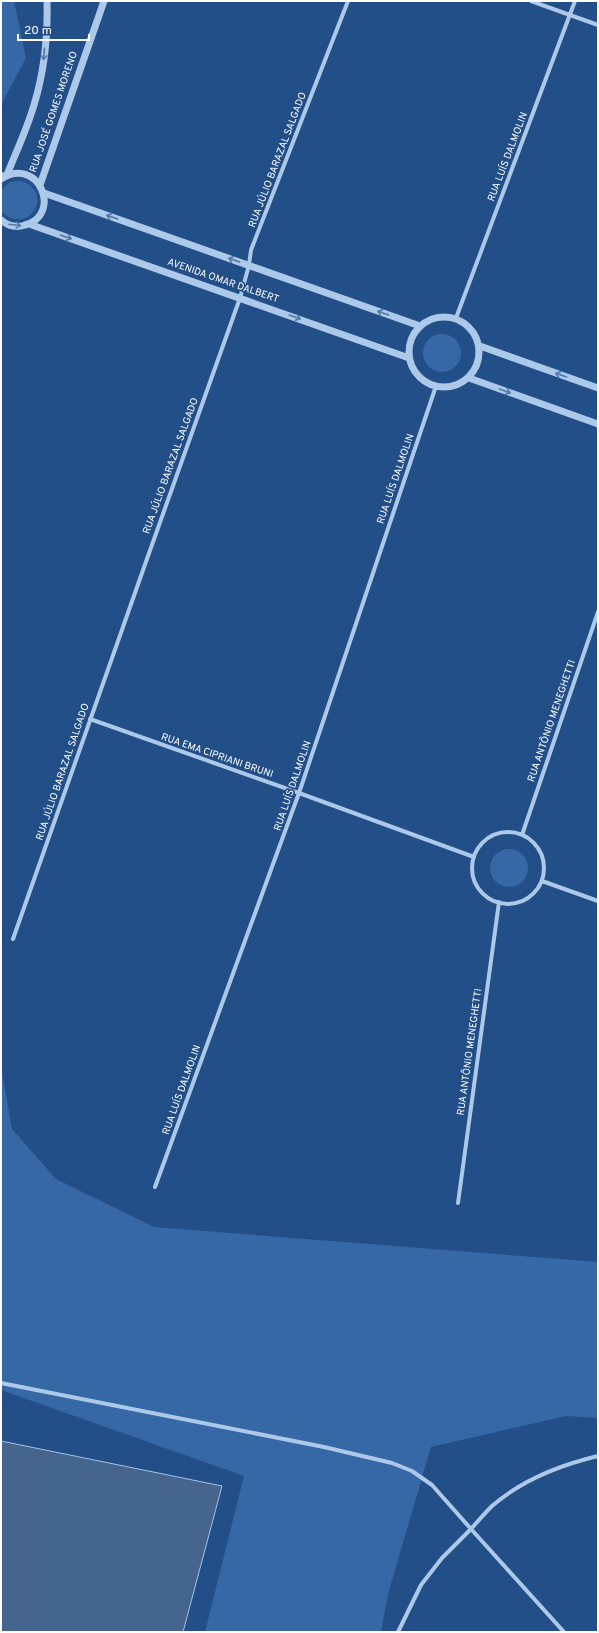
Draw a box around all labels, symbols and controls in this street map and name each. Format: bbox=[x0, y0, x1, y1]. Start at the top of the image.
scale bar bbox=[18, 16, 89, 42]
text: 20 m bbox=[24, 23, 52, 39]
one-way arrow bbox=[41, 47, 48, 60]
street label: RUA JOSÉ GOMES MORENO bbox=[27, 50, 81, 174]
street label: RUA JÚLIO BARAZAL SALGADO bbox=[246, 90, 310, 230]
street label: RUA LUÍS DALMOLIN bbox=[485, 111, 531, 203]
one-way arrow bbox=[105, 213, 118, 220]
one-way arrow bbox=[8, 221, 21, 229]
one-way arrow bbox=[60, 234, 73, 241]
street label: AVENIDA OMAR DALBERT bbox=[166, 256, 281, 306]
one-way arrow bbox=[229, 256, 241, 264]
one-way arrow bbox=[377, 309, 390, 316]
one-way arrow bbox=[288, 314, 300, 322]
one-way arrow bbox=[556, 371, 568, 379]
one-way arrow bbox=[499, 388, 511, 396]
street label: RUA JÚLIO BARAZAL SALGADO bbox=[140, 396, 202, 536]
street label: RUA LUÍS DALMOLIN bbox=[374, 432, 418, 526]
street label: RUA ANTÔNIO MENEGHETTI bbox=[525, 658, 579, 784]
street label: RUA JÚLIO BARAZAL SALGADO bbox=[33, 702, 93, 842]
street label: RUA EMA CIPRIANI BRUNI bbox=[159, 731, 275, 781]
street label: RUA LUÍS DALMOLIN bbox=[271, 739, 315, 833]
street label: RUA ANTÔNIO MENEGHETTI bbox=[455, 988, 485, 1116]
street label: RUA LUÍS DALMOLIN bbox=[160, 1043, 204, 1137]

